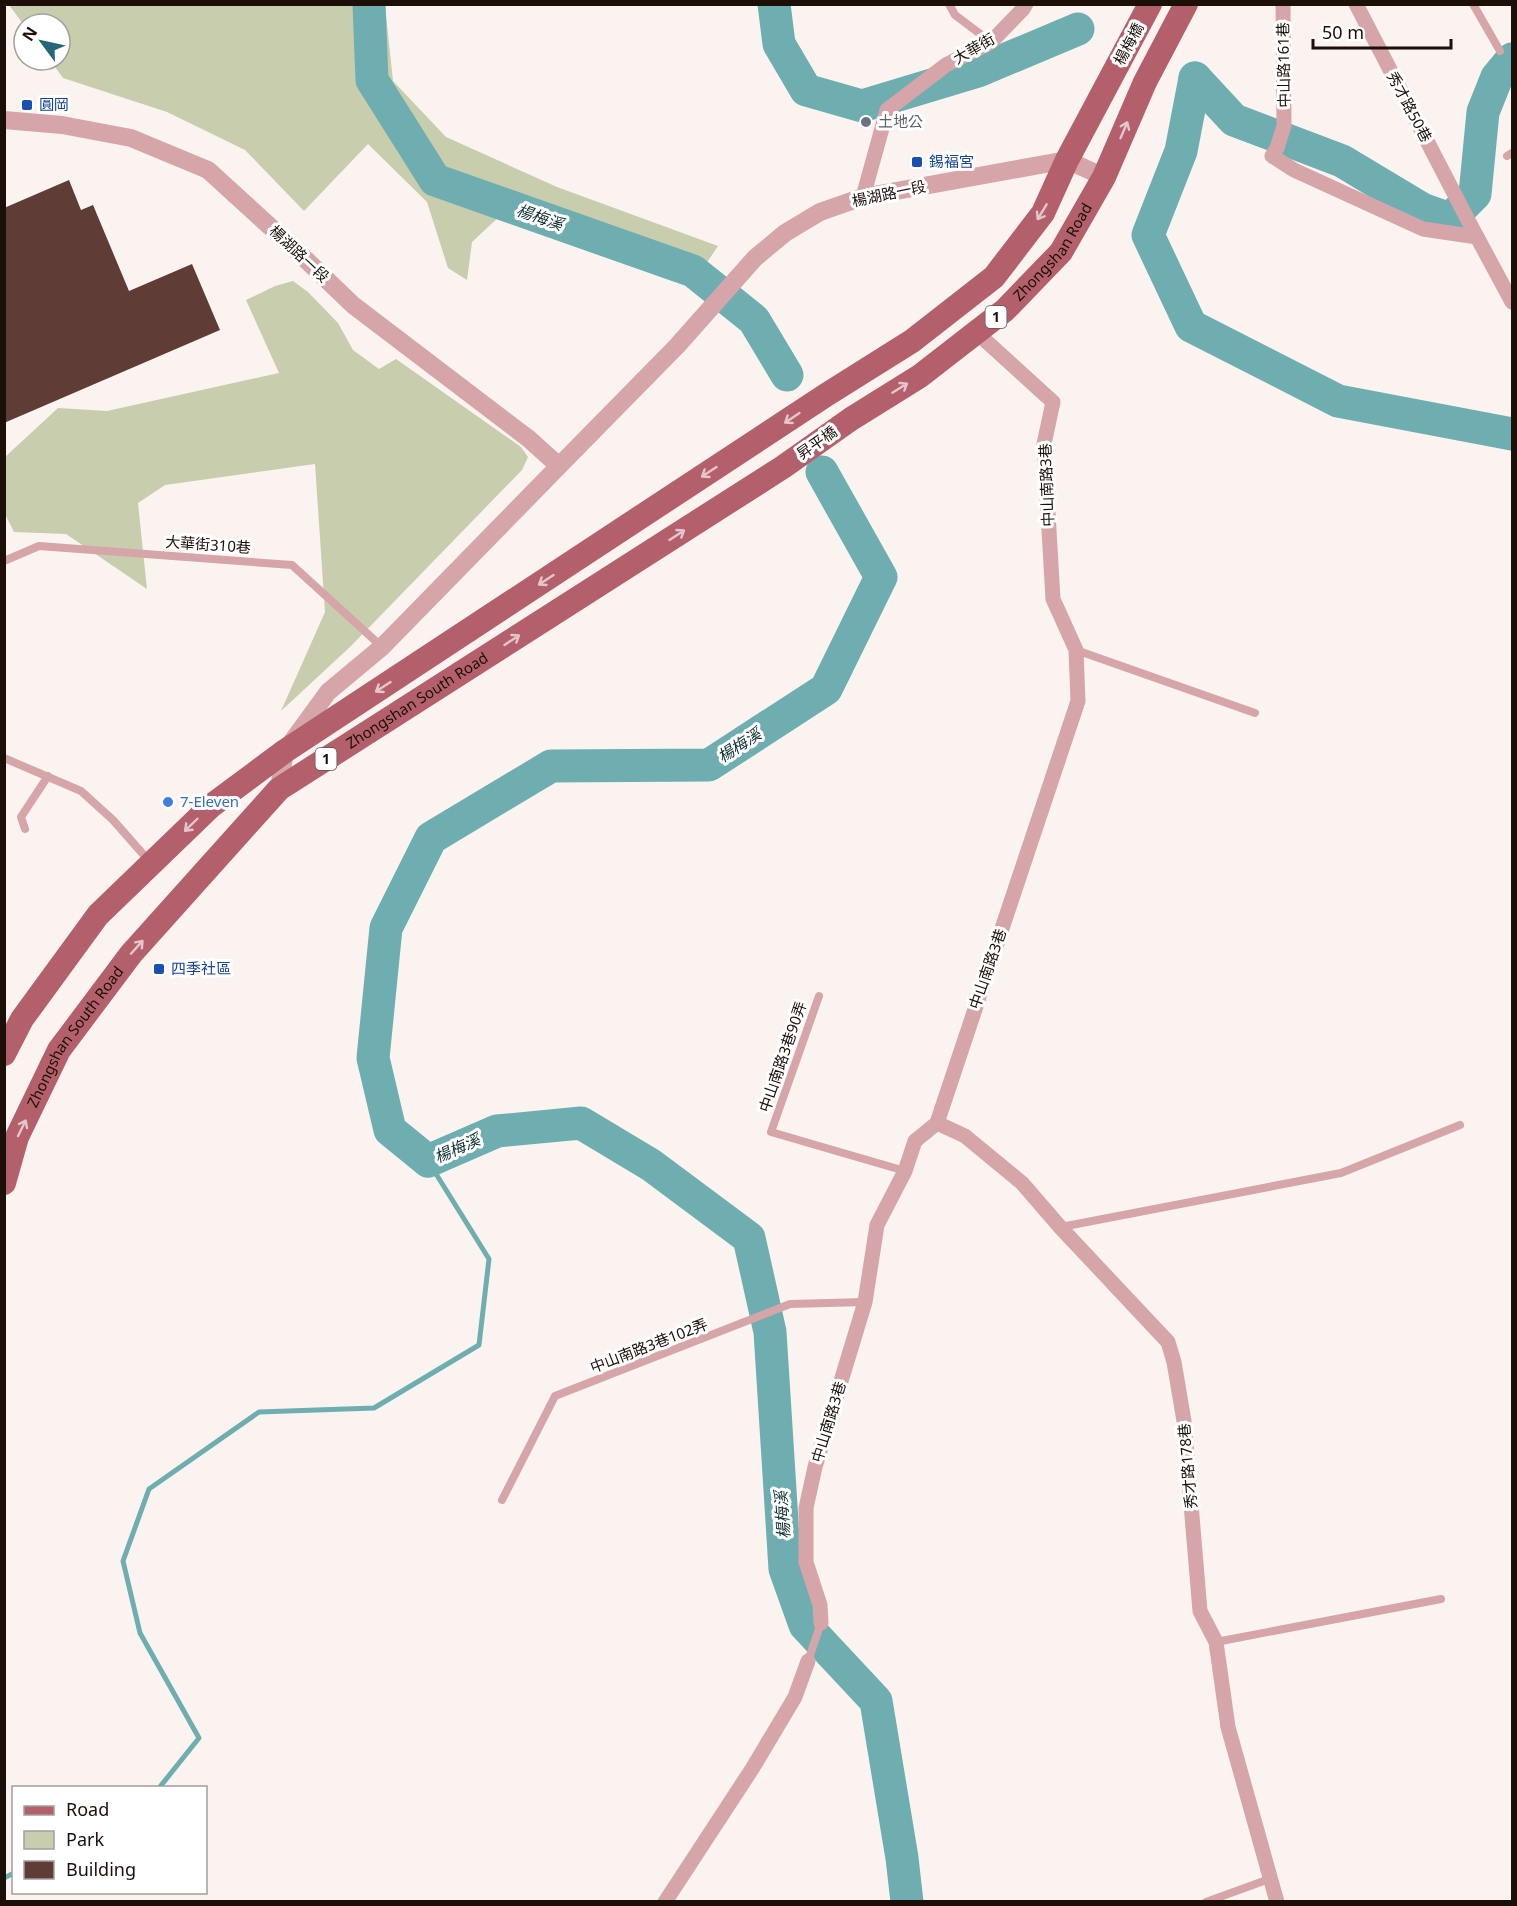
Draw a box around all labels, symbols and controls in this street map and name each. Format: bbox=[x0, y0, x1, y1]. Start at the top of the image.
north arrow bbox=[12, 12, 72, 72]
scale bar bbox=[1313, 12, 1451, 50]
street label: 楊梅橋 bbox=[1109, 19, 1148, 68]
text: 50 m bbox=[1322, 20, 1364, 44]
text: N bbox=[17, 22, 42, 45]
street label: 中山路161巷 bbox=[1272, 22, 1294, 108]
street label: 大華街 bbox=[949, 28, 998, 68]
street label: 秀才路50巷 bbox=[1383, 68, 1437, 145]
place label: 圓岡 bbox=[39, 94, 69, 114]
marker: 圓岡 bbox=[20, 98, 34, 112]
place label: 土地公 bbox=[878, 111, 923, 131]
marker: 土地公 bbox=[859, 115, 873, 129]
one-way arrow bbox=[1119, 121, 1131, 139]
place label: 錫褔宮 bbox=[929, 151, 974, 171]
marker: 錫褔宮 bbox=[910, 155, 924, 169]
street label: 楊湖路一段 bbox=[850, 175, 928, 211]
water label: 楊梅溪 bbox=[514, 199, 568, 236]
street label: Zhongshan Road bbox=[1008, 199, 1096, 305]
one-way arrow bbox=[1035, 204, 1048, 221]
street label: 楊湖路一段 bbox=[265, 220, 334, 286]
road number: 1 bbox=[986, 306, 1006, 328]
one-way arrow bbox=[892, 382, 908, 394]
one-way arrow bbox=[783, 411, 800, 424]
street label: 昇平橋 bbox=[792, 421, 841, 463]
street label: 中山南路3巷 bbox=[1035, 443, 1057, 527]
one-way arrow bbox=[701, 467, 718, 479]
one-way arrow bbox=[668, 528, 685, 540]
street label: 大華街310巷 bbox=[165, 531, 252, 557]
one-way arrow bbox=[538, 574, 555, 586]
one-way arrow bbox=[504, 633, 521, 646]
street label: Zhongshan South Road bbox=[342, 647, 491, 753]
one-way arrow bbox=[375, 681, 392, 693]
water label: 楊梅溪 bbox=[713, 722, 767, 767]
road number: 1 bbox=[316, 748, 336, 770]
place label: 7-Eleven bbox=[180, 791, 239, 811]
marker: 7-Eleven bbox=[161, 795, 175, 809]
one-way arrow bbox=[184, 817, 199, 831]
street label: 中山南路3巷 bbox=[964, 926, 1010, 1011]
one-way arrow bbox=[130, 939, 144, 954]
place label: 四季社區 bbox=[171, 958, 231, 978]
street label: Zhongshan South Road bbox=[22, 962, 127, 1110]
marker: 四季社區 bbox=[152, 962, 166, 976]
street label: 中山南路3巷90弄 bbox=[754, 999, 810, 1115]
one-way arrow bbox=[16, 1119, 28, 1137]
water label: 楊梅溪 bbox=[431, 1127, 485, 1168]
street label: 中山南路3巷102弄 bbox=[587, 1313, 710, 1377]
street label: 中山南路3巷 bbox=[806, 1379, 850, 1465]
street label: 秀才路178巷 bbox=[1173, 1423, 1201, 1510]
water label: 楊梅溪 bbox=[769, 1488, 795, 1540]
legend bbox=[12, 1786, 207, 1894]
text: Road bbox=[66, 1797, 109, 1821]
text: Park bbox=[66, 1827, 104, 1851]
text: Building bbox=[66, 1857, 136, 1881]

